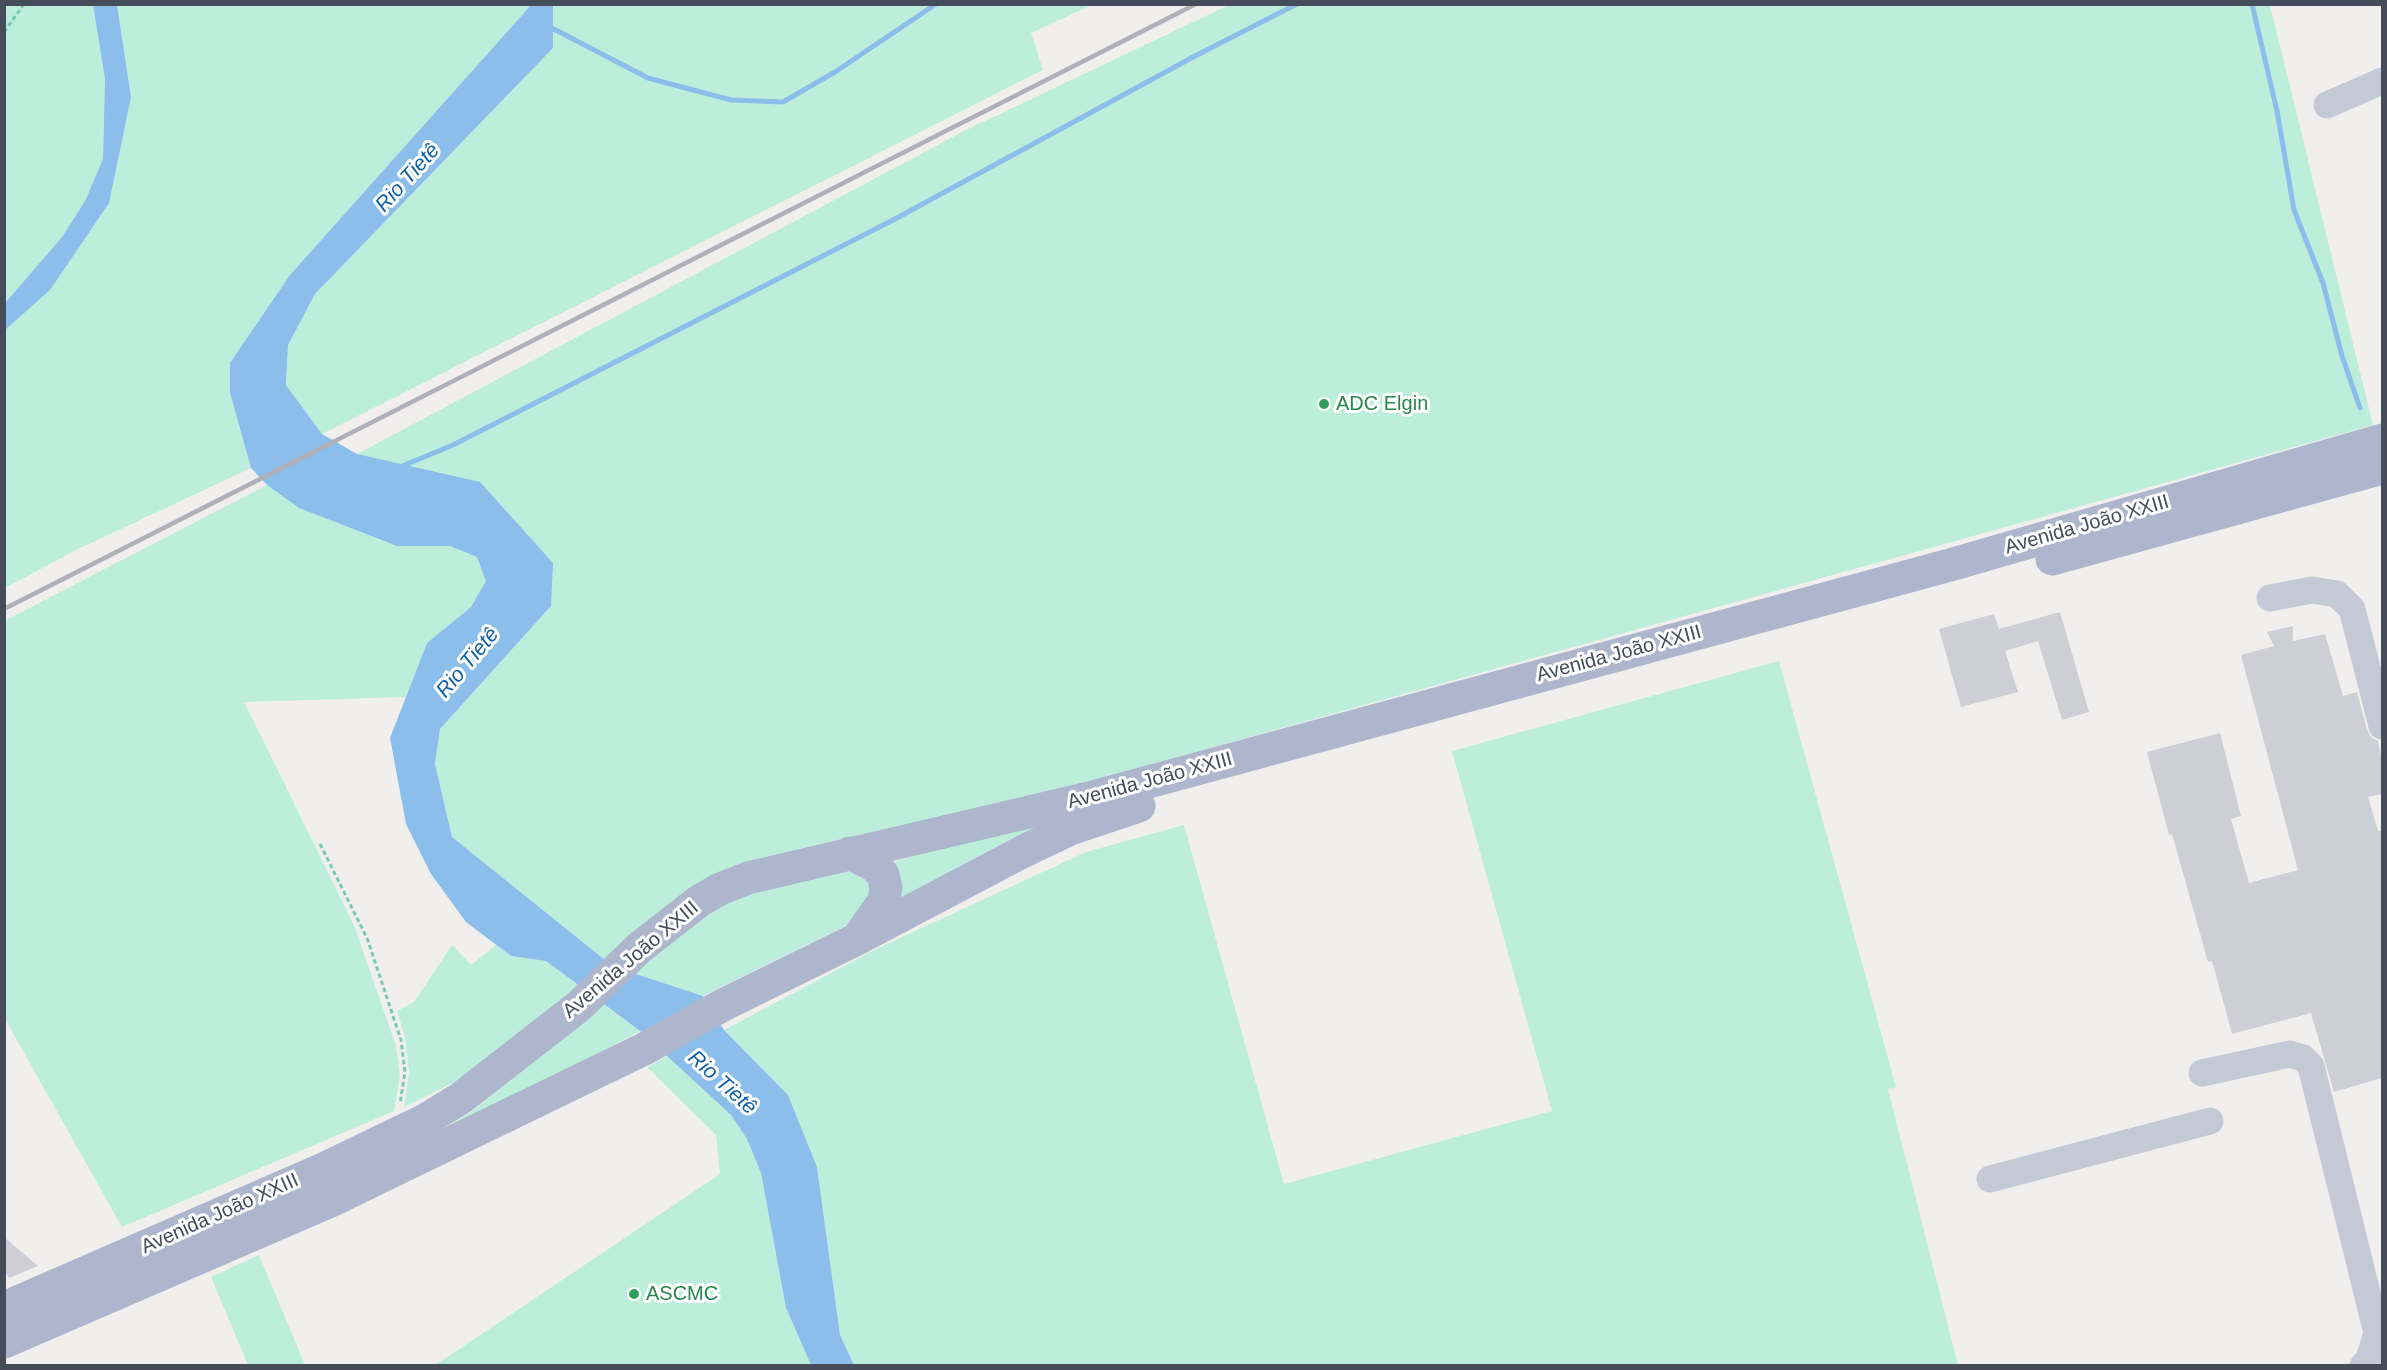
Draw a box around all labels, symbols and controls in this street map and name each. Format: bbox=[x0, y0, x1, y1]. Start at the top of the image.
water label: Rio Tietê bbox=[371, 138, 445, 218]
place label: ADC Elgin bbox=[1336, 392, 1428, 416]
marker: ADC Elgin bbox=[1317, 397, 1331, 411]
street label: Avenida João XXIII bbox=[2002, 490, 2172, 560]
street label: Avenida João XXIII bbox=[1534, 620, 1704, 688]
water label: Rio Tietê bbox=[431, 623, 505, 703]
street label: Avenida João XXIII bbox=[1065, 747, 1235, 815]
street label: Avenida João XXIII bbox=[558, 896, 704, 1024]
water label: Rio Tietê bbox=[682, 1046, 762, 1120]
street label: Avenida João XXIII bbox=[138, 1169, 302, 1259]
place label: ASCMC bbox=[646, 1282, 718, 1306]
marker: ASCMC bbox=[627, 1287, 641, 1301]

